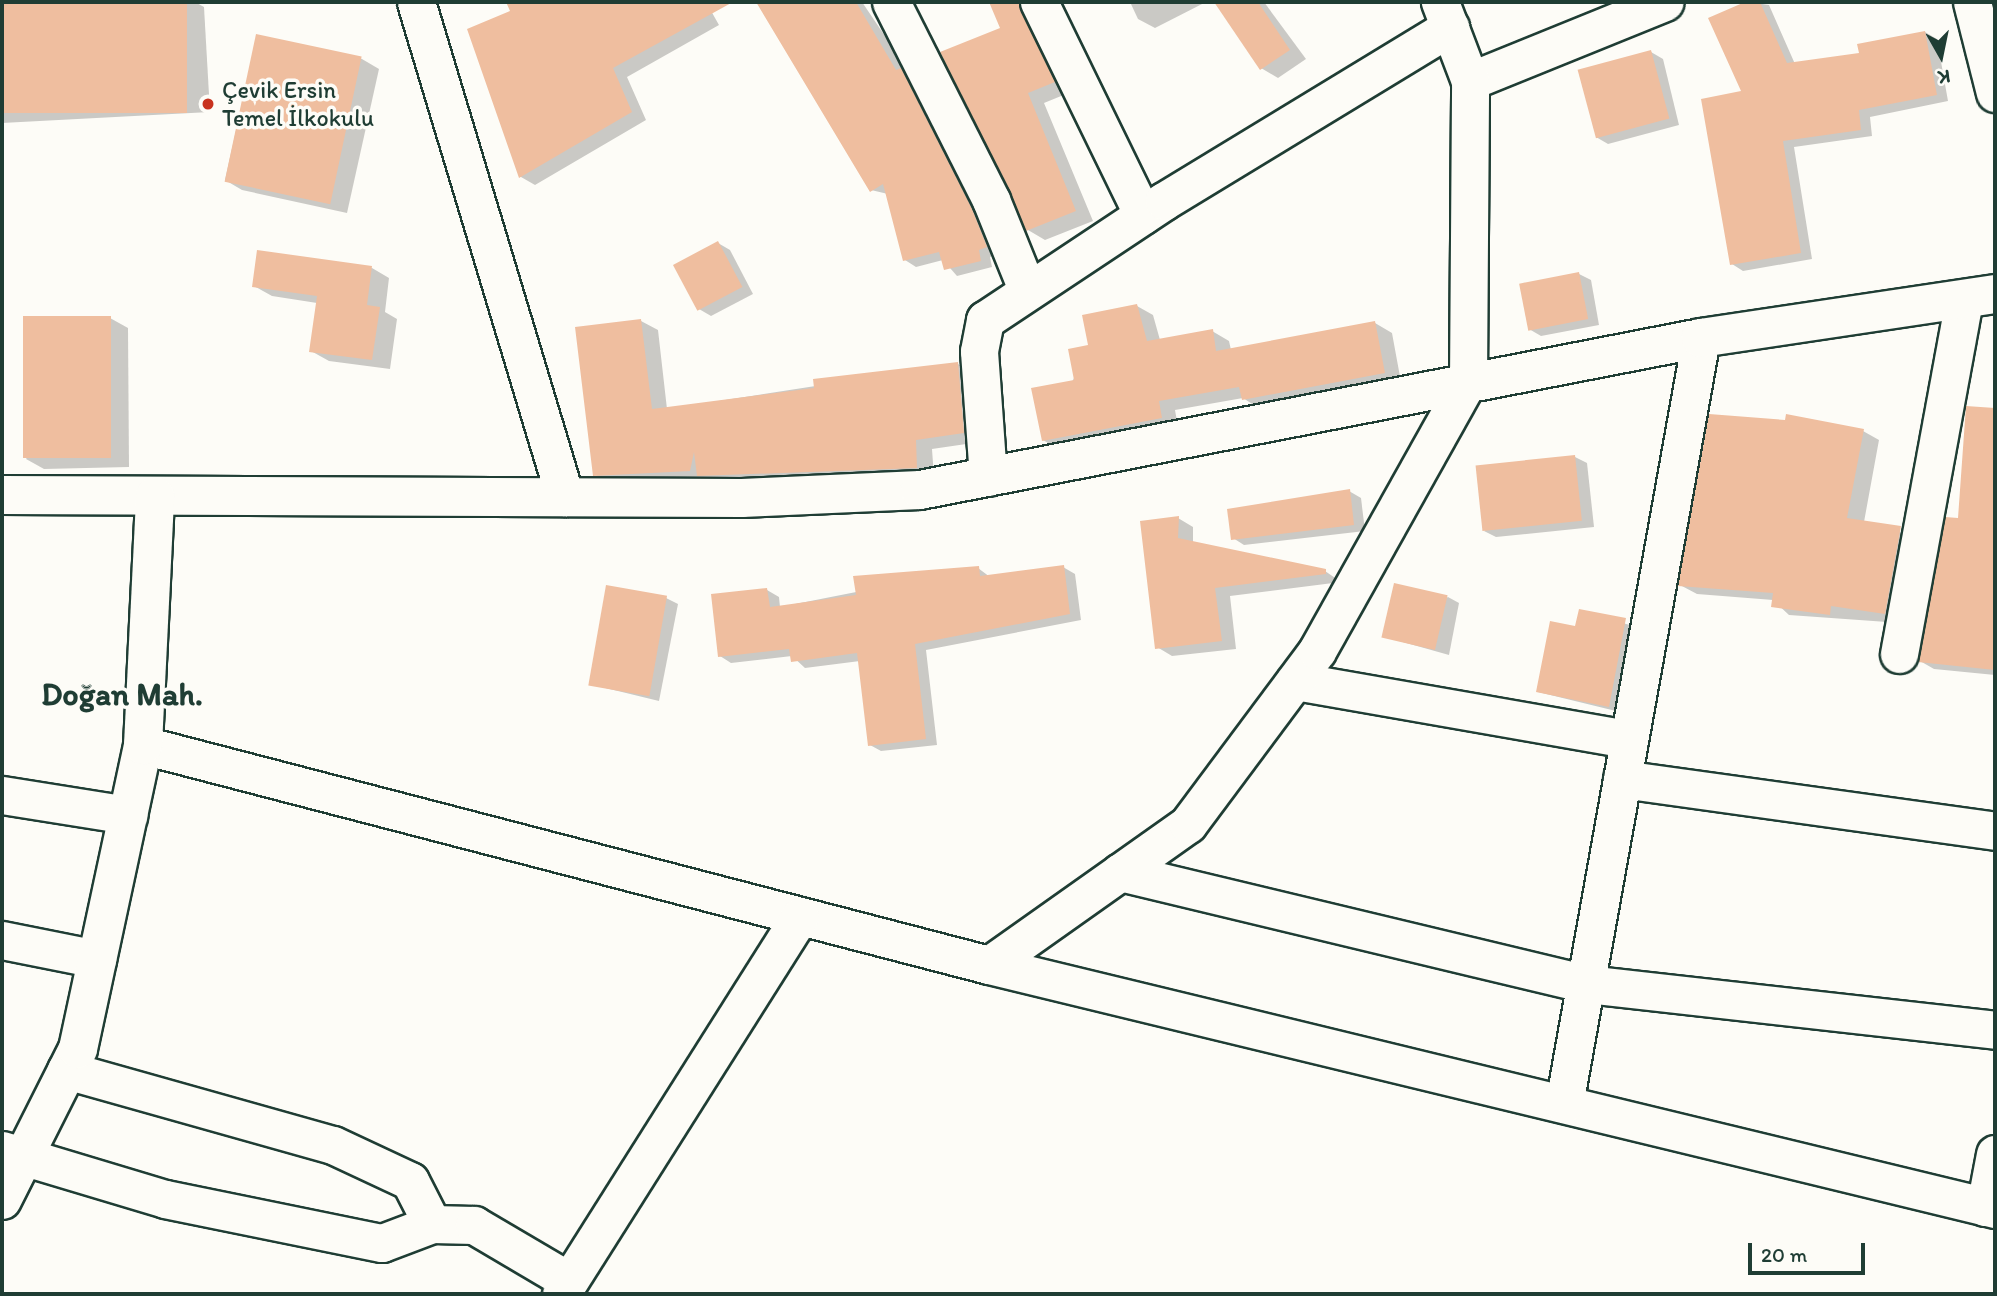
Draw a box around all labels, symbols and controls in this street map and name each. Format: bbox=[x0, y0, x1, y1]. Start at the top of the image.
north arrow bbox=[1906, 21, 1976, 91]
text: K bbox=[1937, 65, 1952, 90]
place label: Çevik Ersin Temel İlkokulu bbox=[222, 76, 374, 132]
marker: Çevik Ersin Temel İlkokulu bbox=[200, 96, 216, 112]
district label: Doğan Mah. bbox=[41, 675, 203, 713]
scale bar bbox=[1752, 1230, 1869, 1274]
text: 20 m bbox=[1761, 1242, 1807, 1267]

